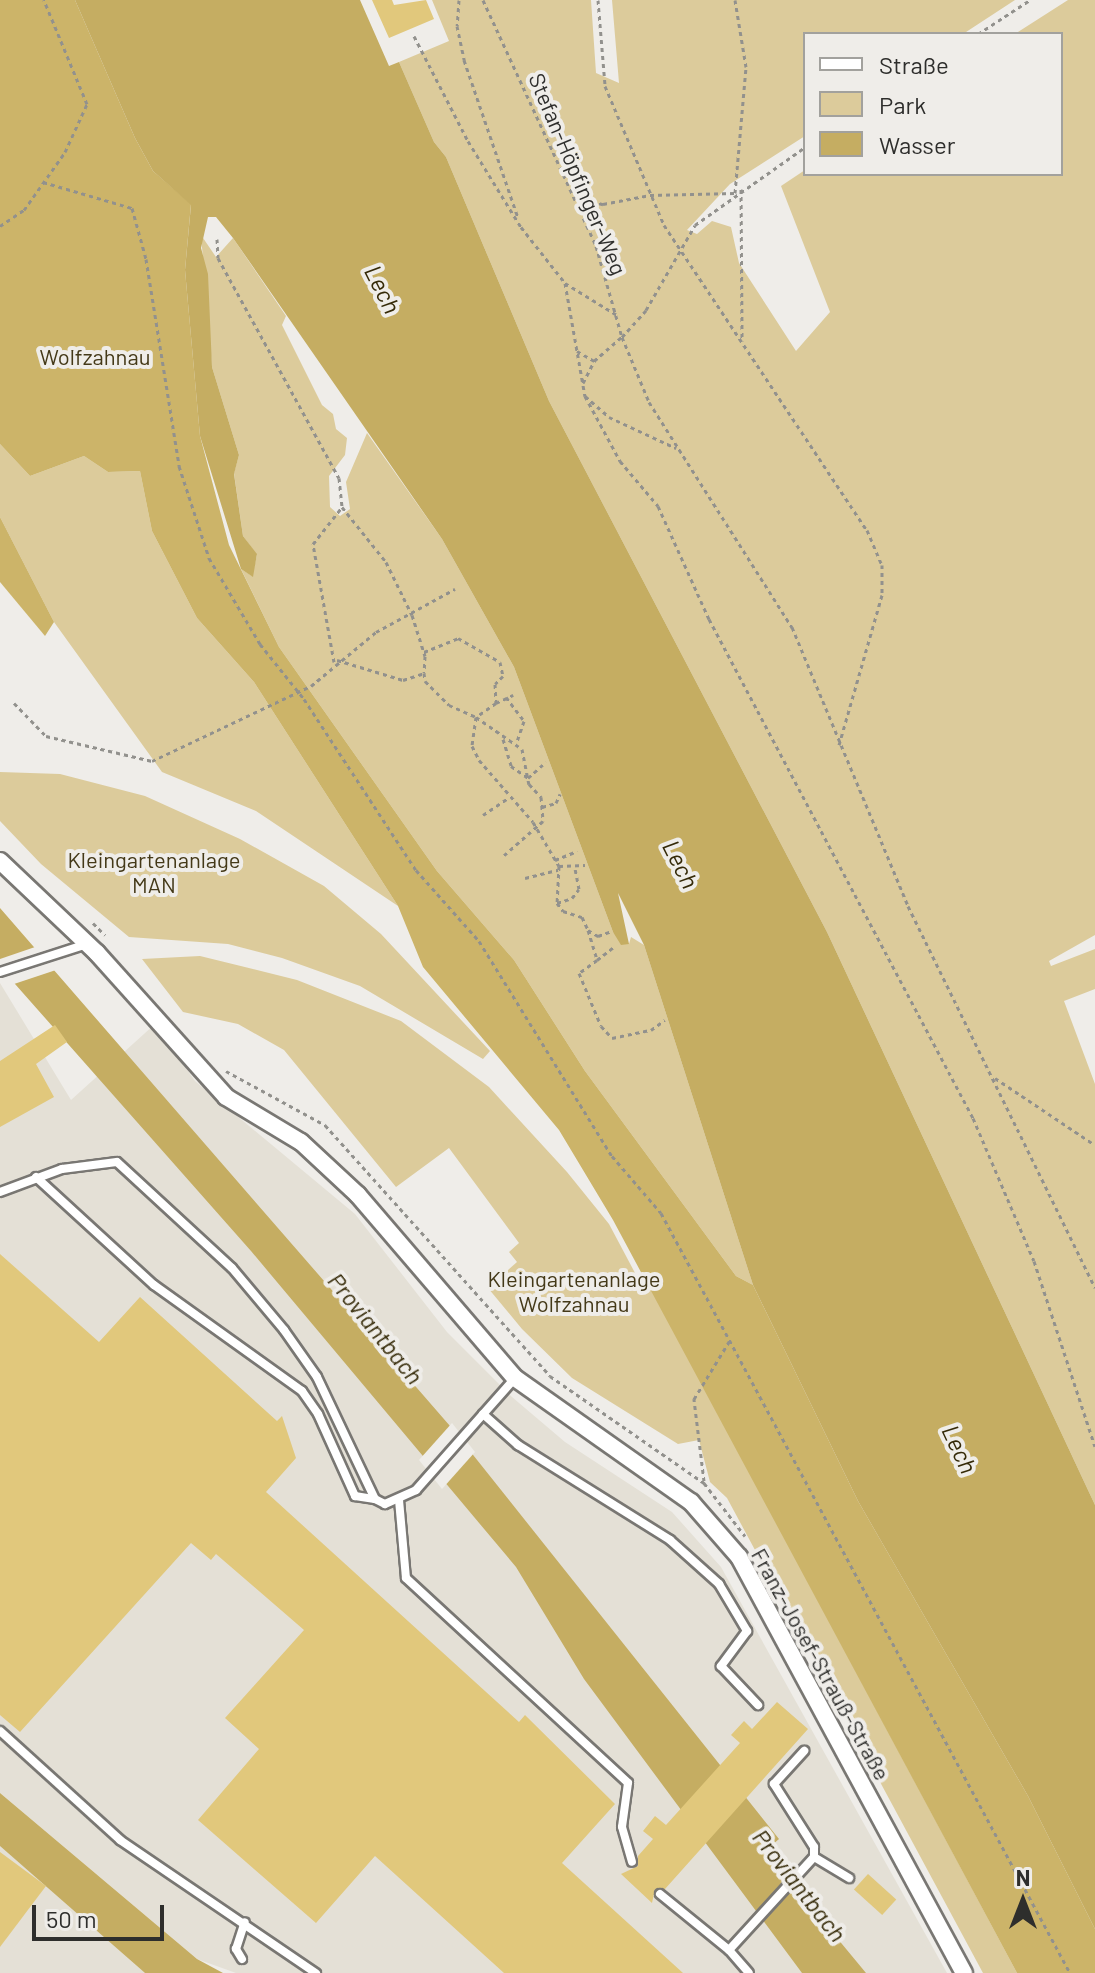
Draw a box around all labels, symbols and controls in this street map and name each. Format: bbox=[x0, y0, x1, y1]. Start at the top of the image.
legend bbox=[803, 32, 1063, 176]
text: Straße bbox=[879, 50, 949, 79]
street label: Stefan-Höpfinger-Weg bbox=[524, 69, 632, 279]
text: Park bbox=[879, 90, 926, 119]
text: Wasser bbox=[879, 130, 955, 159]
water label: Lech bbox=[359, 260, 407, 318]
park label: Wolfzahnau bbox=[40, 344, 150, 370]
water label: Lech bbox=[657, 835, 705, 893]
park label: Kleingartenanlage MAN bbox=[67, 846, 241, 898]
park label: Kleingartenanlage Wolfzahnau bbox=[487, 1265, 661, 1316]
water label: Proviantbach bbox=[322, 1266, 430, 1390]
water label: Lech bbox=[936, 1420, 984, 1478]
street label: Franz-Josef-Strauß-Straße bbox=[746, 1544, 896, 1784]
water label: Proviantbach bbox=[747, 1823, 853, 1947]
north arrow bbox=[983, 1861, 1063, 1941]
text: N bbox=[1016, 1864, 1030, 1890]
scale bar bbox=[36, 1889, 168, 1939]
text: 50 m bbox=[46, 1904, 97, 1933]

